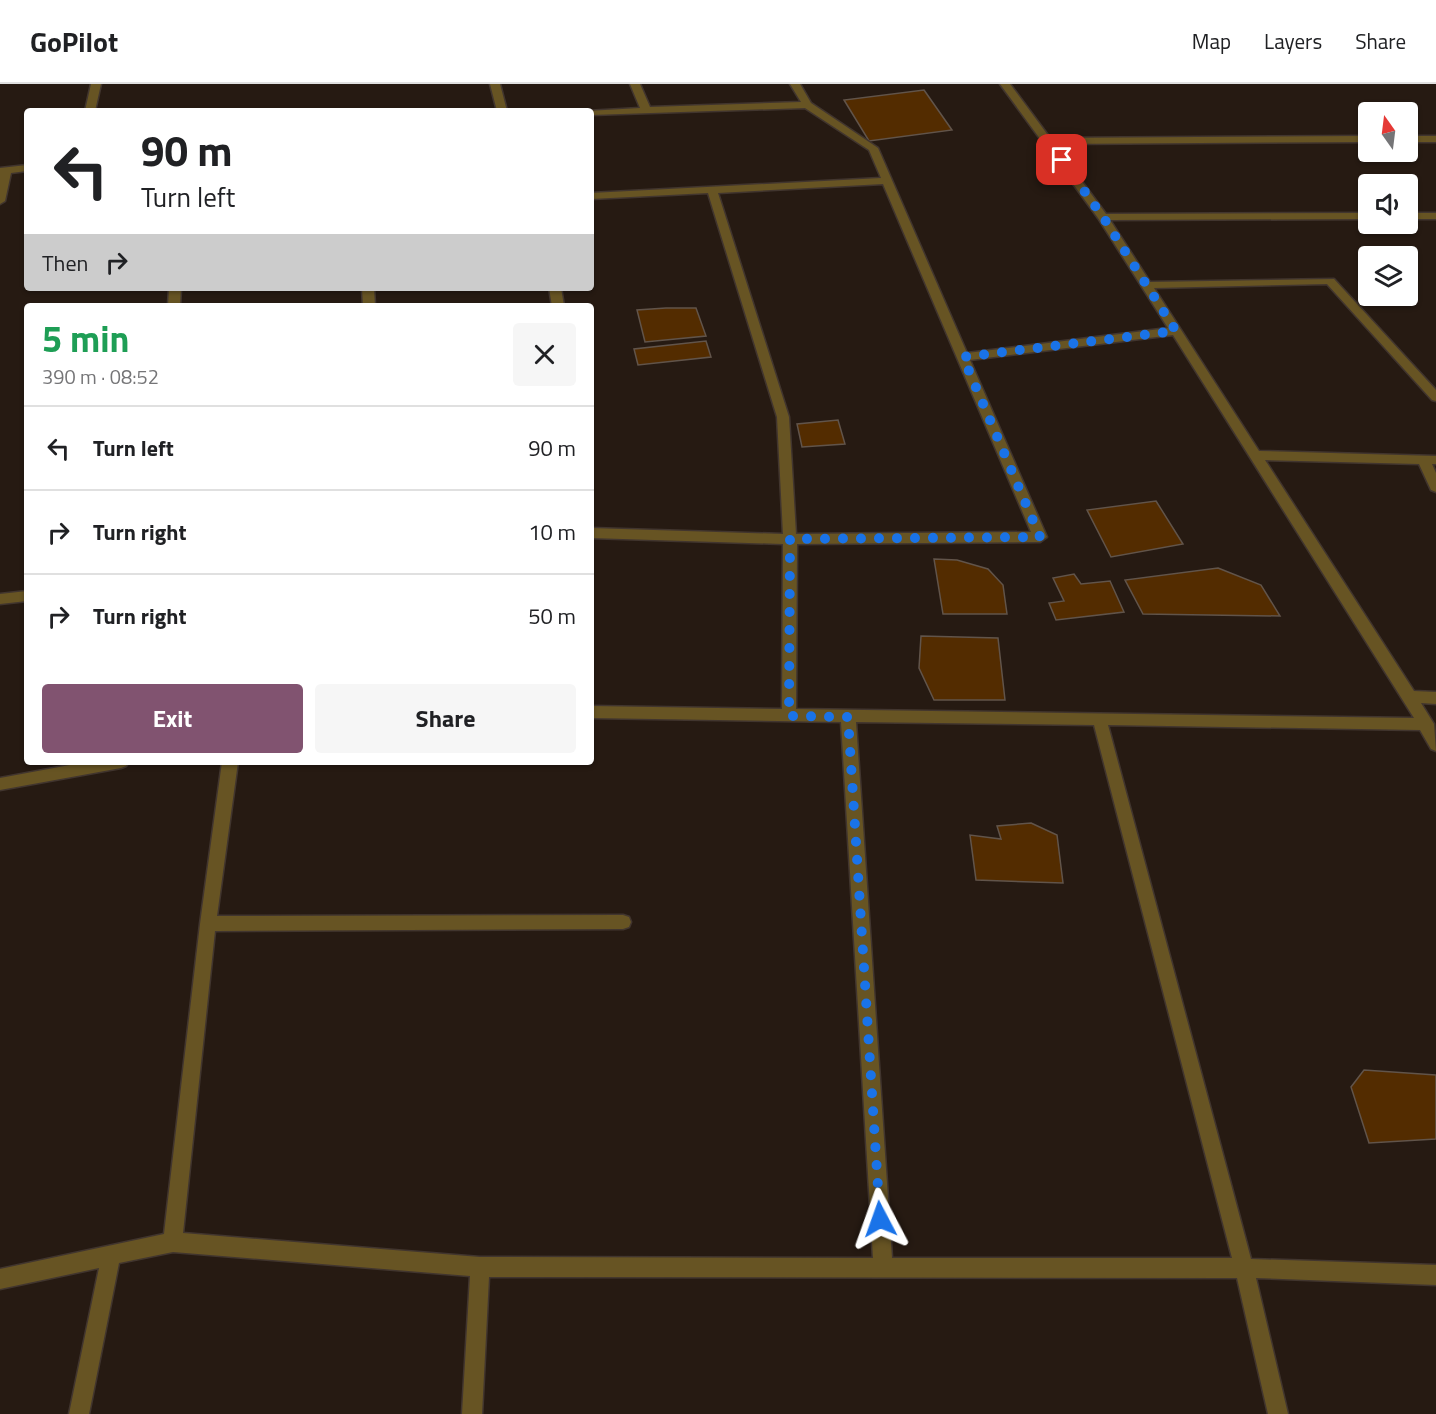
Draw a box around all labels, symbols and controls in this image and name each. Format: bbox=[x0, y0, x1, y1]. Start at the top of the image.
text: GoPilot bbox=[30, 20, 118, 63]
text: Map bbox=[1192, 25, 1231, 57]
text: Layers bbox=[1264, 25, 1322, 57]
text: Share bbox=[1355, 25, 1406, 57]
north arrow bbox=[1358, 102, 1418, 162]
map controls bbox=[1358, 102, 1418, 306]
text: 90 m bbox=[141, 118, 233, 182]
icon: left bbox=[42, 132, 120, 210]
pin bbox=[1036, 134, 1087, 185]
icon: arrive bbox=[1045, 143, 1078, 176]
button: sound bbox=[1358, 174, 1418, 234]
text: Turn left bbox=[141, 176, 235, 217]
text: Then bbox=[42, 246, 88, 280]
icon: right bbox=[100, 246, 133, 279]
button: layers bbox=[1358, 246, 1418, 306]
text: 5 min bbox=[42, 311, 129, 366]
button: close bbox=[513, 323, 576, 386]
text: 390 m · 08:52 bbox=[42, 361, 159, 392]
text: Turn left bbox=[93, 431, 174, 465]
text: 90 m bbox=[528, 431, 576, 465]
icon: left bbox=[42, 432, 75, 465]
text: Turn right bbox=[93, 515, 187, 549]
text: 10 m bbox=[528, 515, 576, 549]
icon: right bbox=[42, 516, 75, 549]
text: Turn right bbox=[93, 599, 187, 633]
text: 50 m bbox=[528, 599, 576, 633]
icon: right bbox=[42, 600, 75, 633]
button: Exit bbox=[42, 684, 303, 753]
button: Share bbox=[315, 684, 576, 753]
position arrow bbox=[848, 1187, 912, 1251]

